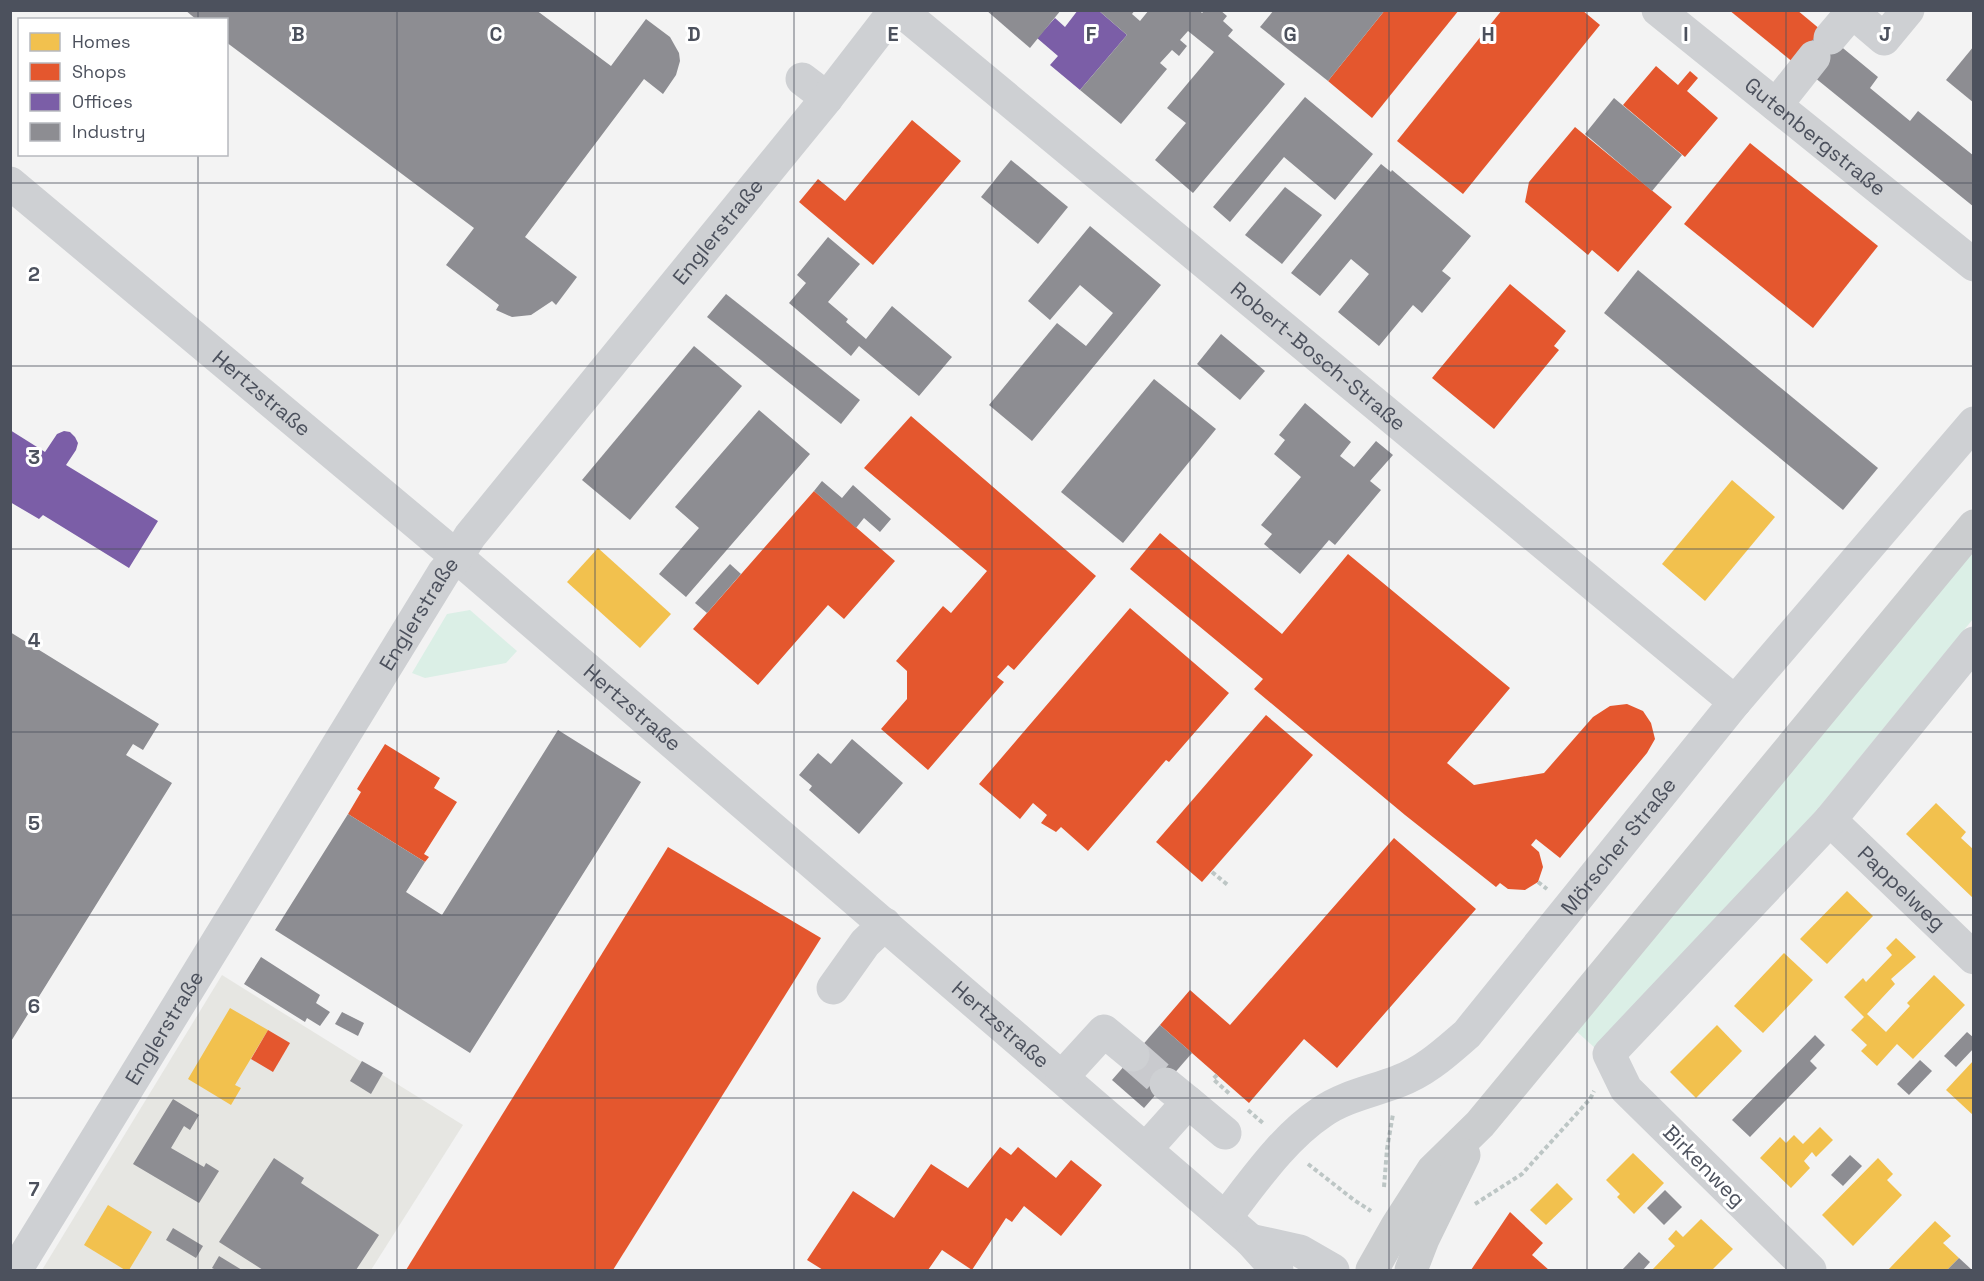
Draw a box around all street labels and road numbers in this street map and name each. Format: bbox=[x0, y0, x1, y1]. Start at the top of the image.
street label: Gutenbergstraße bbox=[1739, 71, 1892, 202]
street label: Englerstraße bbox=[666, 173, 769, 290]
street label: Robert-Bosch-Straße bbox=[1225, 276, 1412, 437]
street label: Hertzstraße bbox=[207, 344, 317, 442]
street label: Englerstraße bbox=[373, 551, 464, 675]
street label: Hertzstraße bbox=[578, 658, 687, 757]
street label: Mörscher Straße bbox=[1555, 772, 1682, 920]
street label: Pappelweg bbox=[1852, 840, 1951, 937]
street label: Englerstraße bbox=[119, 965, 209, 1090]
street label: Hertzstraße bbox=[946, 975, 1055, 1074]
street label: Birkenweg bbox=[1658, 1119, 1751, 1212]

